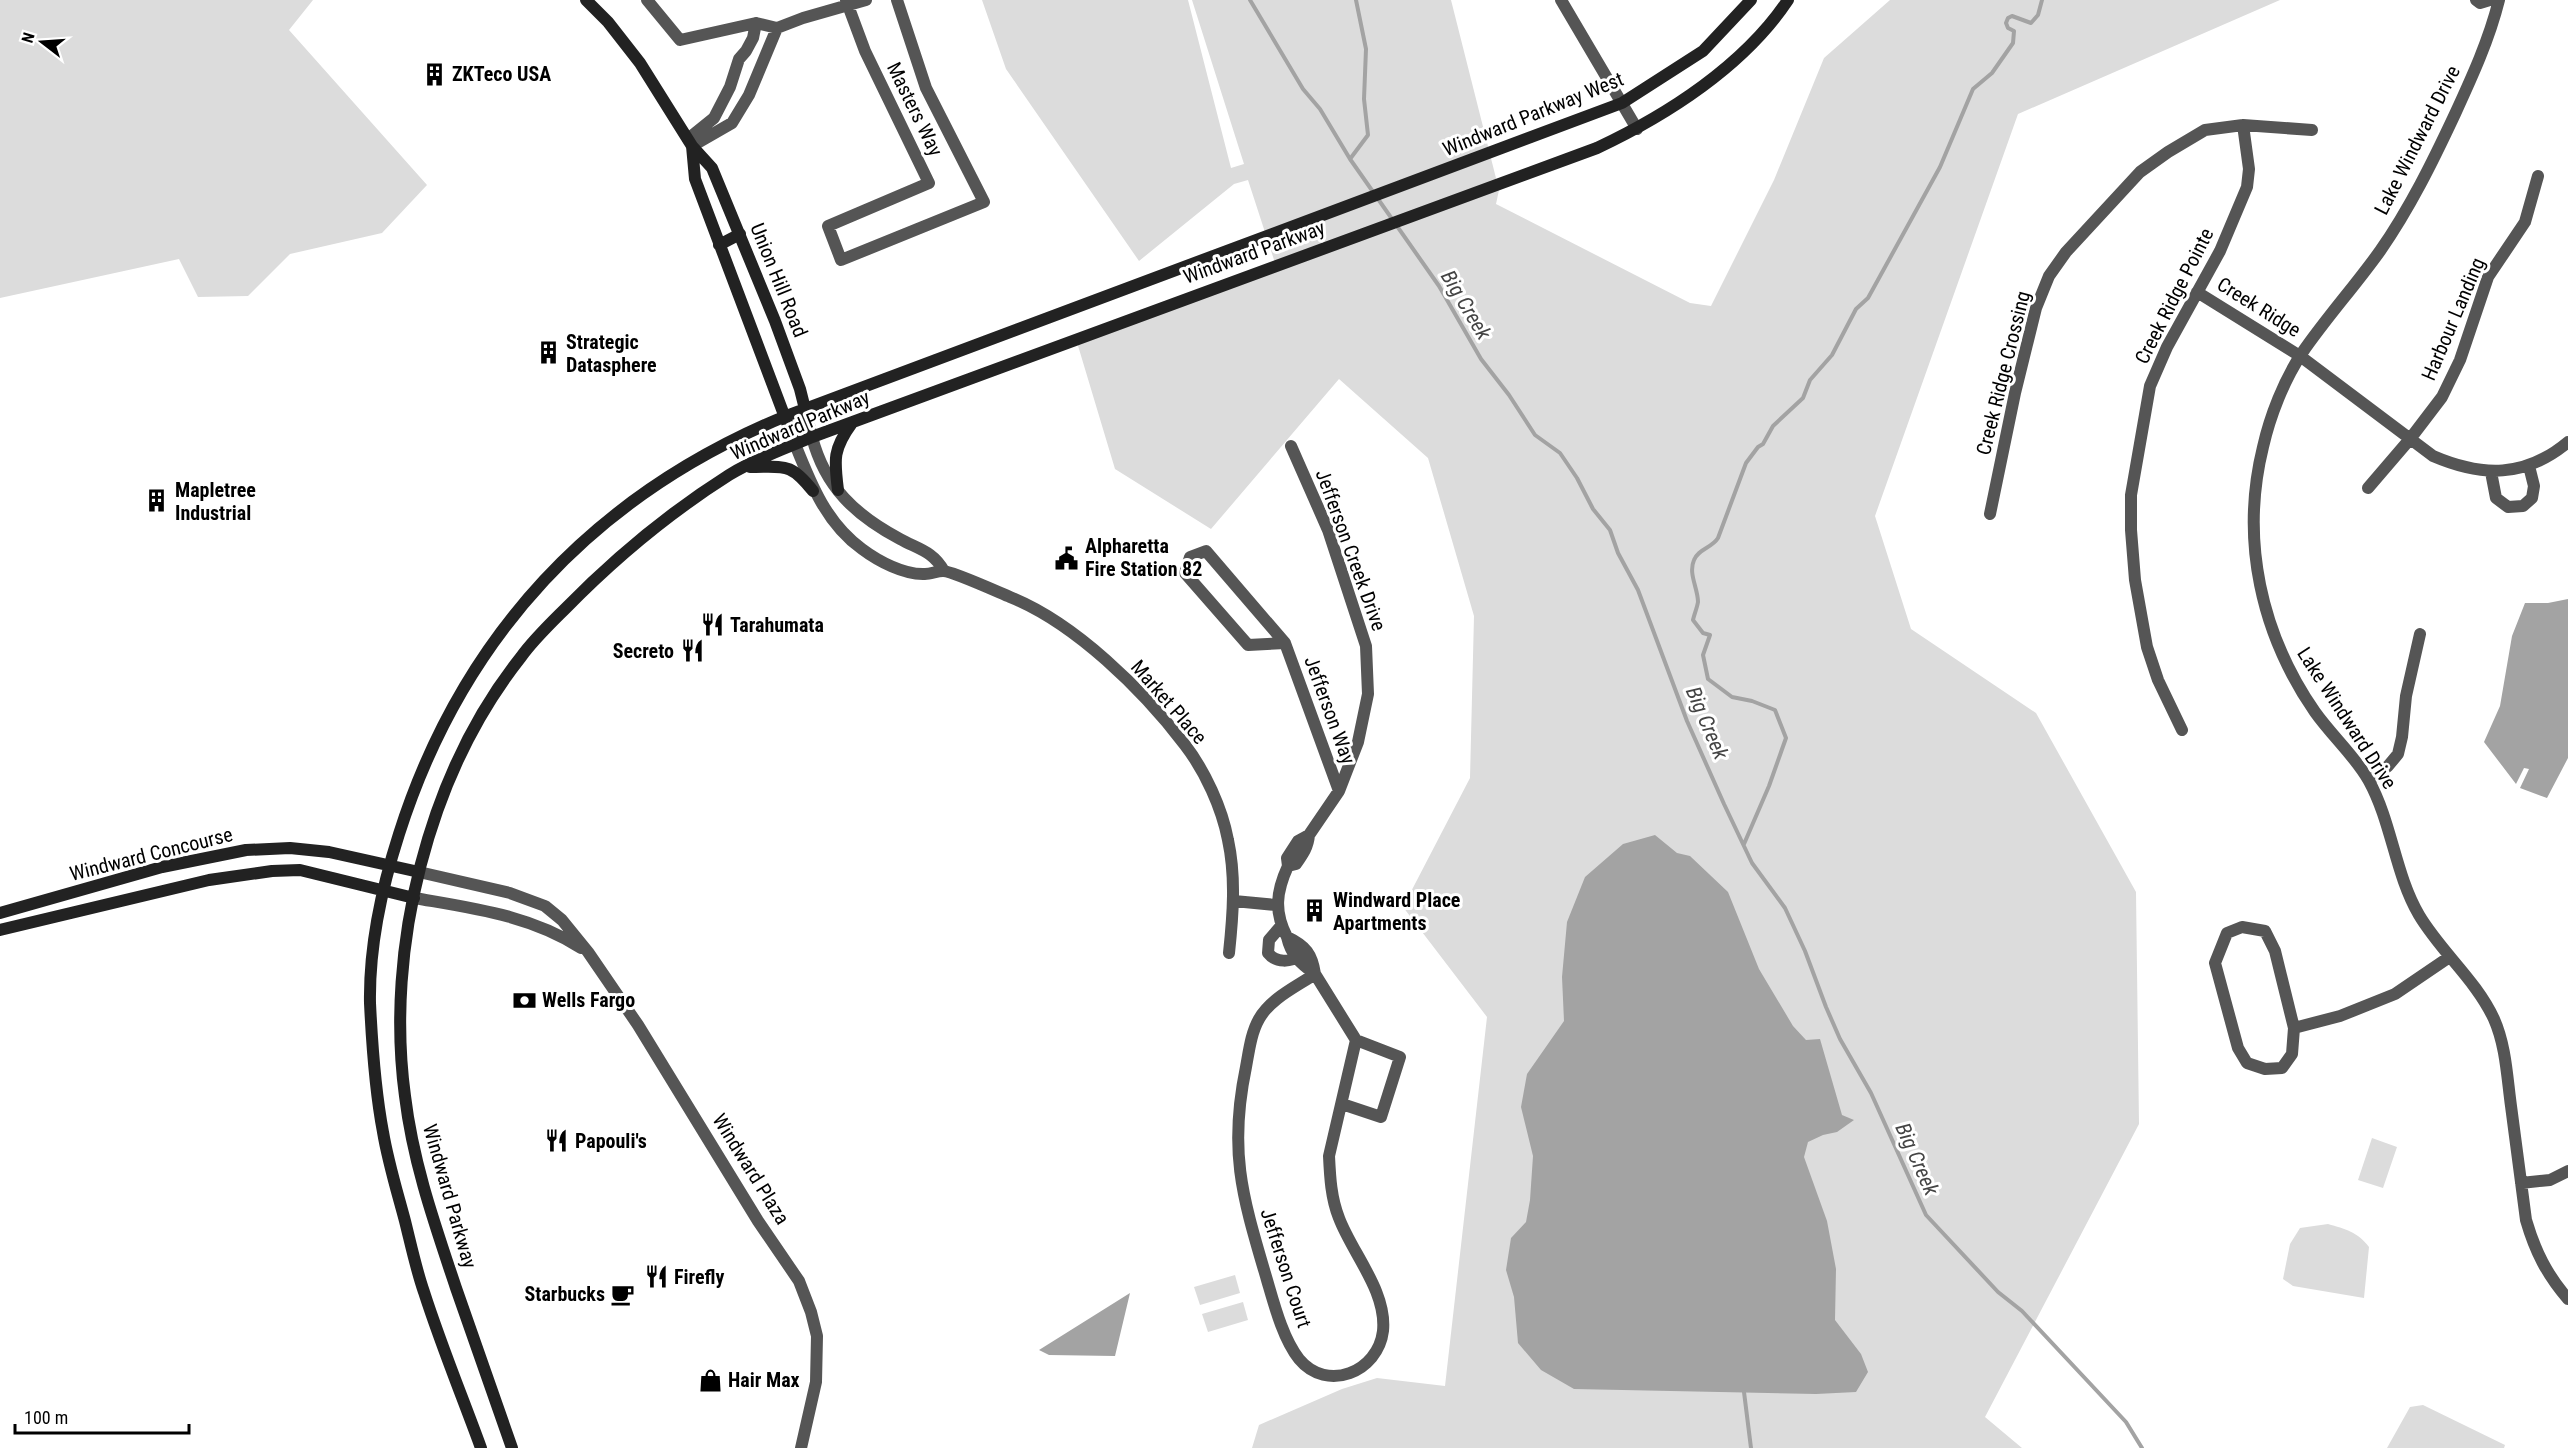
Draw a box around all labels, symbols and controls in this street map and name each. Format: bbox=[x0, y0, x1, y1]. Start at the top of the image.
north arrow bbox=[12, 12, 72, 72]
text: N bbox=[18, 30, 39, 45]
street label: Masters Way bbox=[882, 58, 948, 160]
building icon: ZKTeco USA bbox=[421, 61, 447, 87]
street label: Lake Windward Drive bbox=[2369, 61, 2465, 219]
place label: ZKTeco USA bbox=[452, 62, 551, 86]
street label: Windward Parkway West bbox=[1439, 67, 1627, 161]
street label: Windward Parkway bbox=[1180, 215, 1328, 289]
street label: Union Hill Road bbox=[745, 220, 813, 340]
street label: Creek Ridge Pointe bbox=[2129, 224, 2219, 368]
street label: Harbour Landing bbox=[2416, 254, 2490, 384]
water label: Big Creek bbox=[1436, 266, 1496, 345]
street label: Creek Ridge bbox=[2213, 272, 2305, 342]
street label: Creek Ridge Crossing bbox=[1971, 288, 2035, 458]
place label: Strategic Datasphere bbox=[566, 330, 657, 377]
building icon: Strategic Datasphere bbox=[535, 340, 561, 366]
street label: Windward Parkway bbox=[727, 385, 873, 465]
street label: Jefferson Creek Drive bbox=[1311, 466, 1391, 634]
place label: Mapletree Industrial bbox=[175, 478, 256, 525]
building icon: Mapletree Industrial bbox=[144, 488, 170, 514]
place label: Alpharetta Fire Station 82 bbox=[1085, 534, 1202, 581]
public building icon: Alpharetta Fire Station 82 bbox=[1054, 545, 1080, 571]
restaurant icon: Tarahumata bbox=[699, 612, 725, 638]
place label: Tarahumata bbox=[730, 613, 824, 637]
restaurant icon: Secreto bbox=[679, 638, 705, 664]
place label: Secreto bbox=[613, 639, 674, 663]
street label: Lake Windward Drive bbox=[2292, 643, 2402, 793]
street label: Jefferson Way bbox=[1299, 653, 1361, 767]
street label: Market Place bbox=[1126, 655, 1212, 749]
water label: Big Creek bbox=[1681, 683, 1733, 764]
street label: Windward Concourse bbox=[67, 822, 235, 886]
place label: Windward Place Apartments bbox=[1333, 888, 1460, 935]
building icon: Windward Place Apartments bbox=[1302, 898, 1328, 924]
bank icon: Wells Fargo bbox=[511, 987, 537, 1013]
place label: Wells Fargo bbox=[542, 988, 635, 1012]
street label: Windward Plaza bbox=[707, 1109, 795, 1229]
water label: Big Creek bbox=[1890, 1119, 1944, 1200]
street label: Windward Parkway bbox=[418, 1121, 482, 1271]
restaurant icon: Papouli's bbox=[544, 1128, 570, 1154]
place label: Papouli's bbox=[575, 1129, 647, 1153]
street label: Jefferson Court bbox=[1255, 1205, 1317, 1331]
restaurant icon: Firefly bbox=[643, 1264, 669, 1290]
place label: Firefly bbox=[674, 1265, 725, 1289]
cafe icon: Starbucks bbox=[610, 1281, 636, 1307]
place label: Starbucks bbox=[524, 1282, 605, 1306]
shop icon: Hair Max bbox=[697, 1367, 723, 1393]
place label: Hair Max bbox=[728, 1368, 800, 1392]
scale bar bbox=[15, 1397, 189, 1435]
text: 100 m bbox=[24, 1407, 68, 1428]

